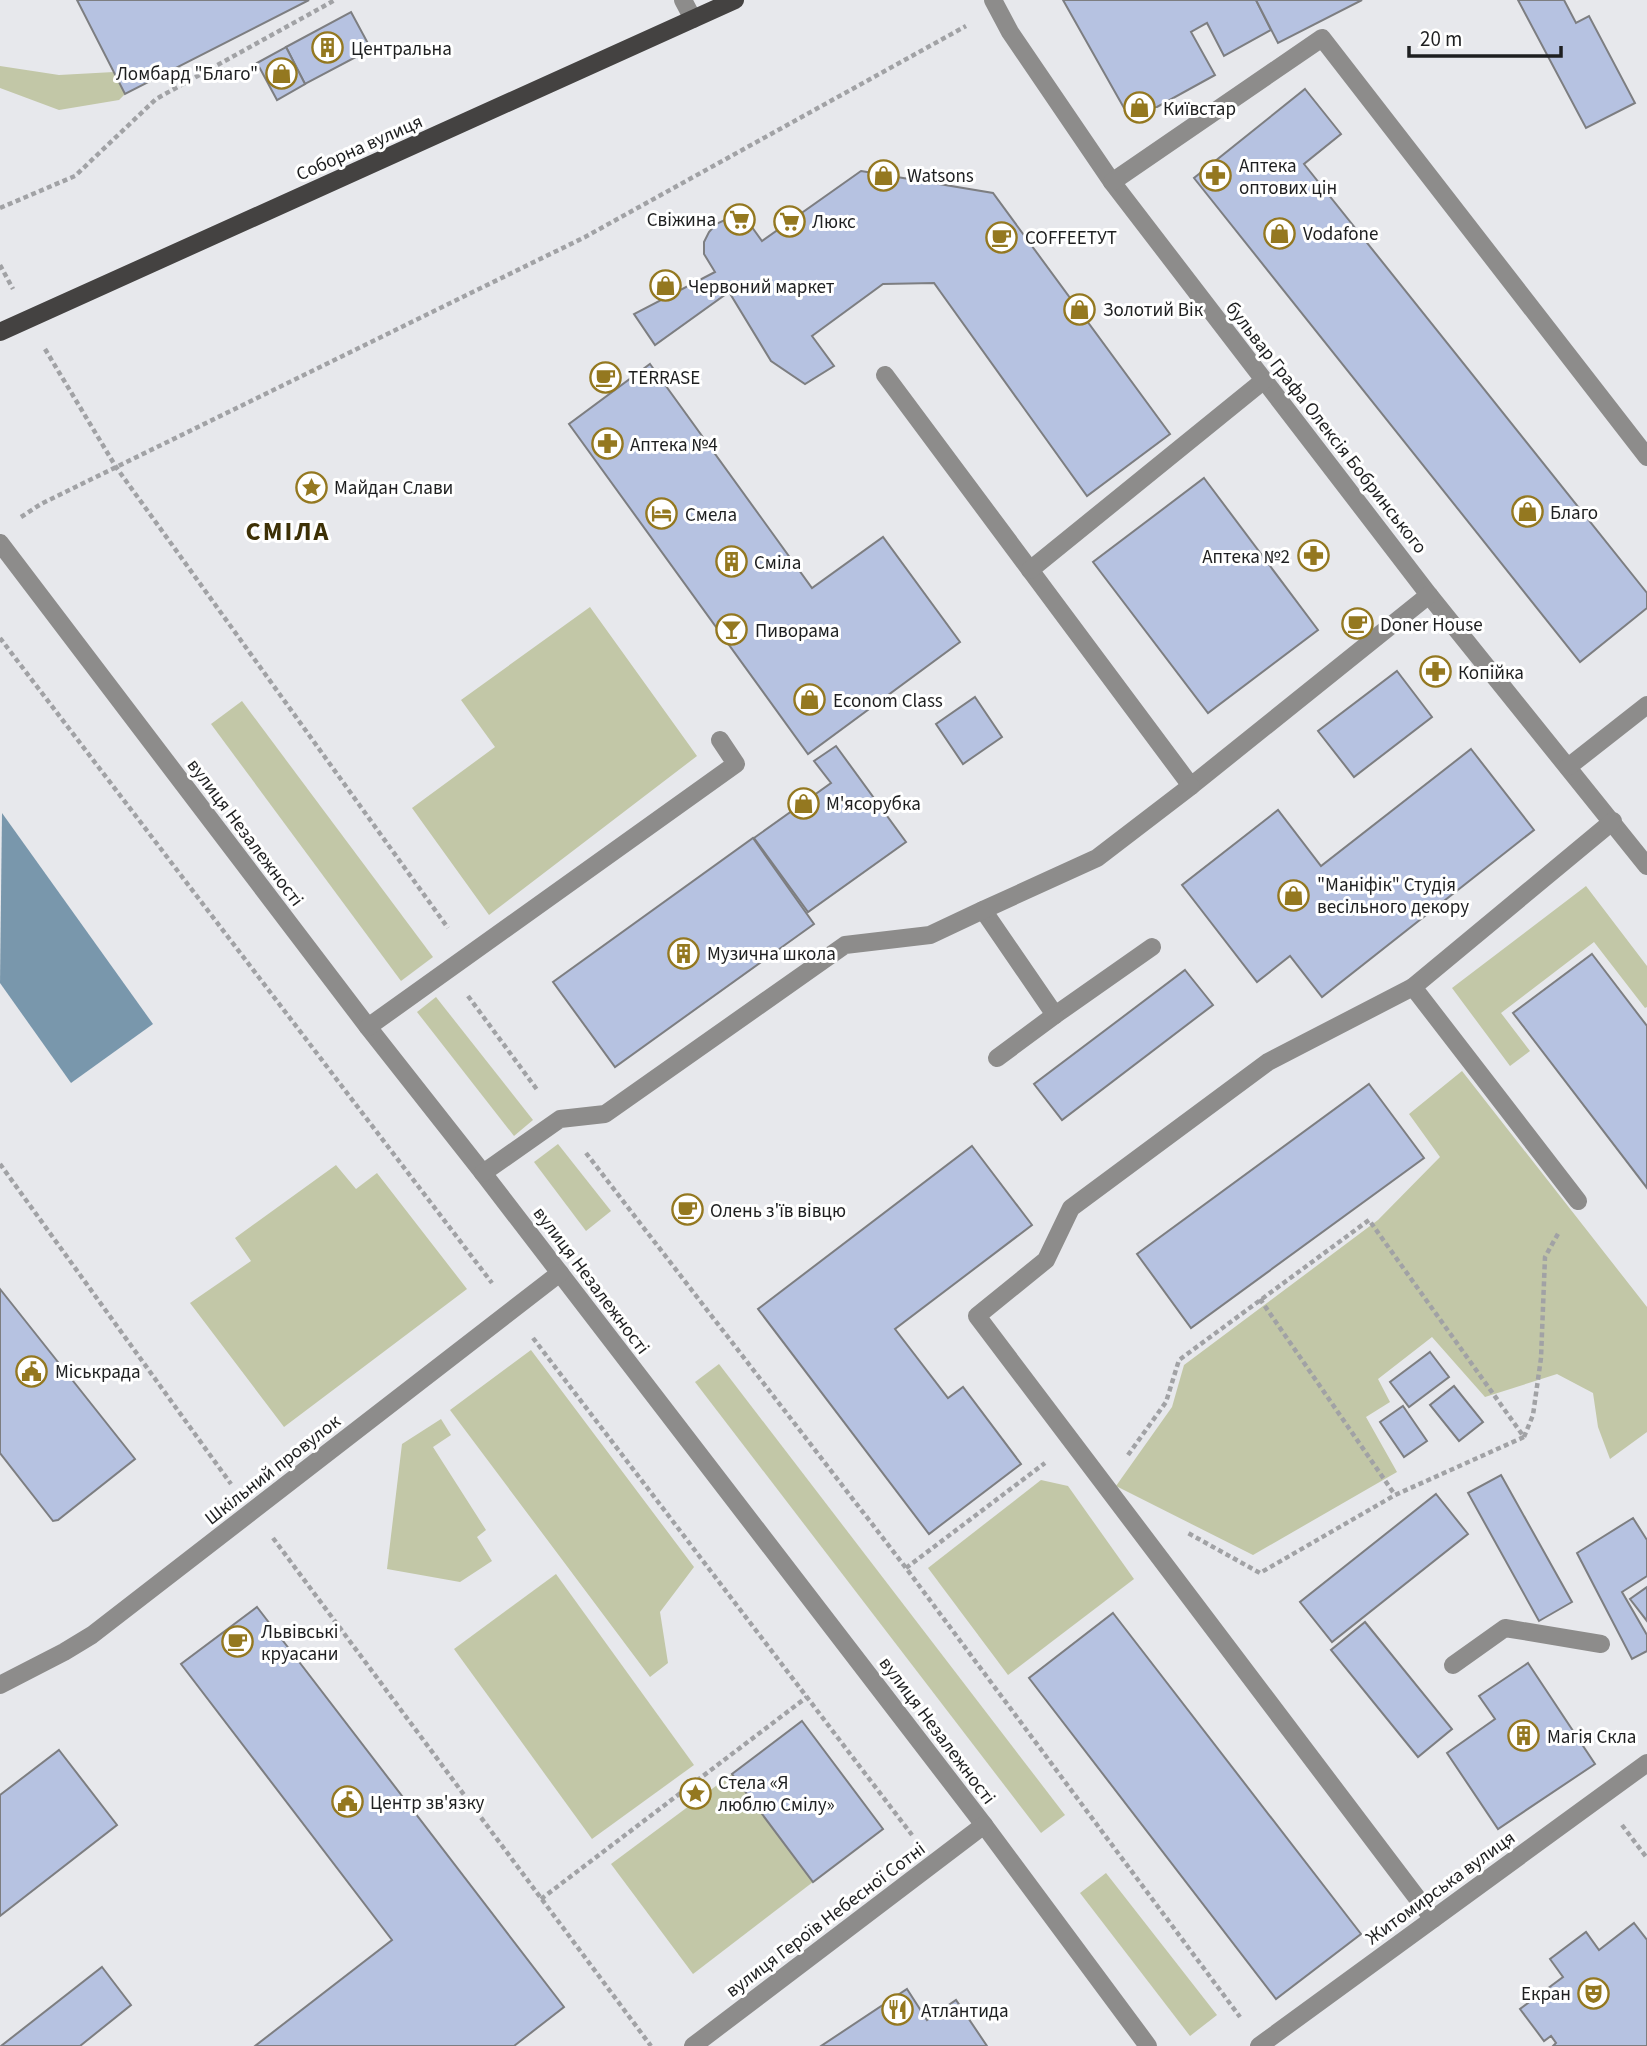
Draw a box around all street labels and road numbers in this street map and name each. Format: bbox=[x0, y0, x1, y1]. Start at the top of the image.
street label: Соборна вулиця bbox=[292, 108, 427, 188]
street label: бульвар Графа Олексія Бобринського bbox=[1219, 296, 1433, 560]
street label: вулиця Незалежності bbox=[180, 753, 309, 912]
street label: вулиця Незалежності bbox=[526, 1201, 655, 1360]
street label: Шкільний провулок bbox=[199, 1408, 347, 1532]
street label: вулиця Незалежності bbox=[872, 1651, 1001, 1810]
street label: Житомирська вулиця bbox=[1361, 1825, 1521, 1952]
street label: вулиця Героїв Небесної Сотні bbox=[720, 1836, 931, 2004]

